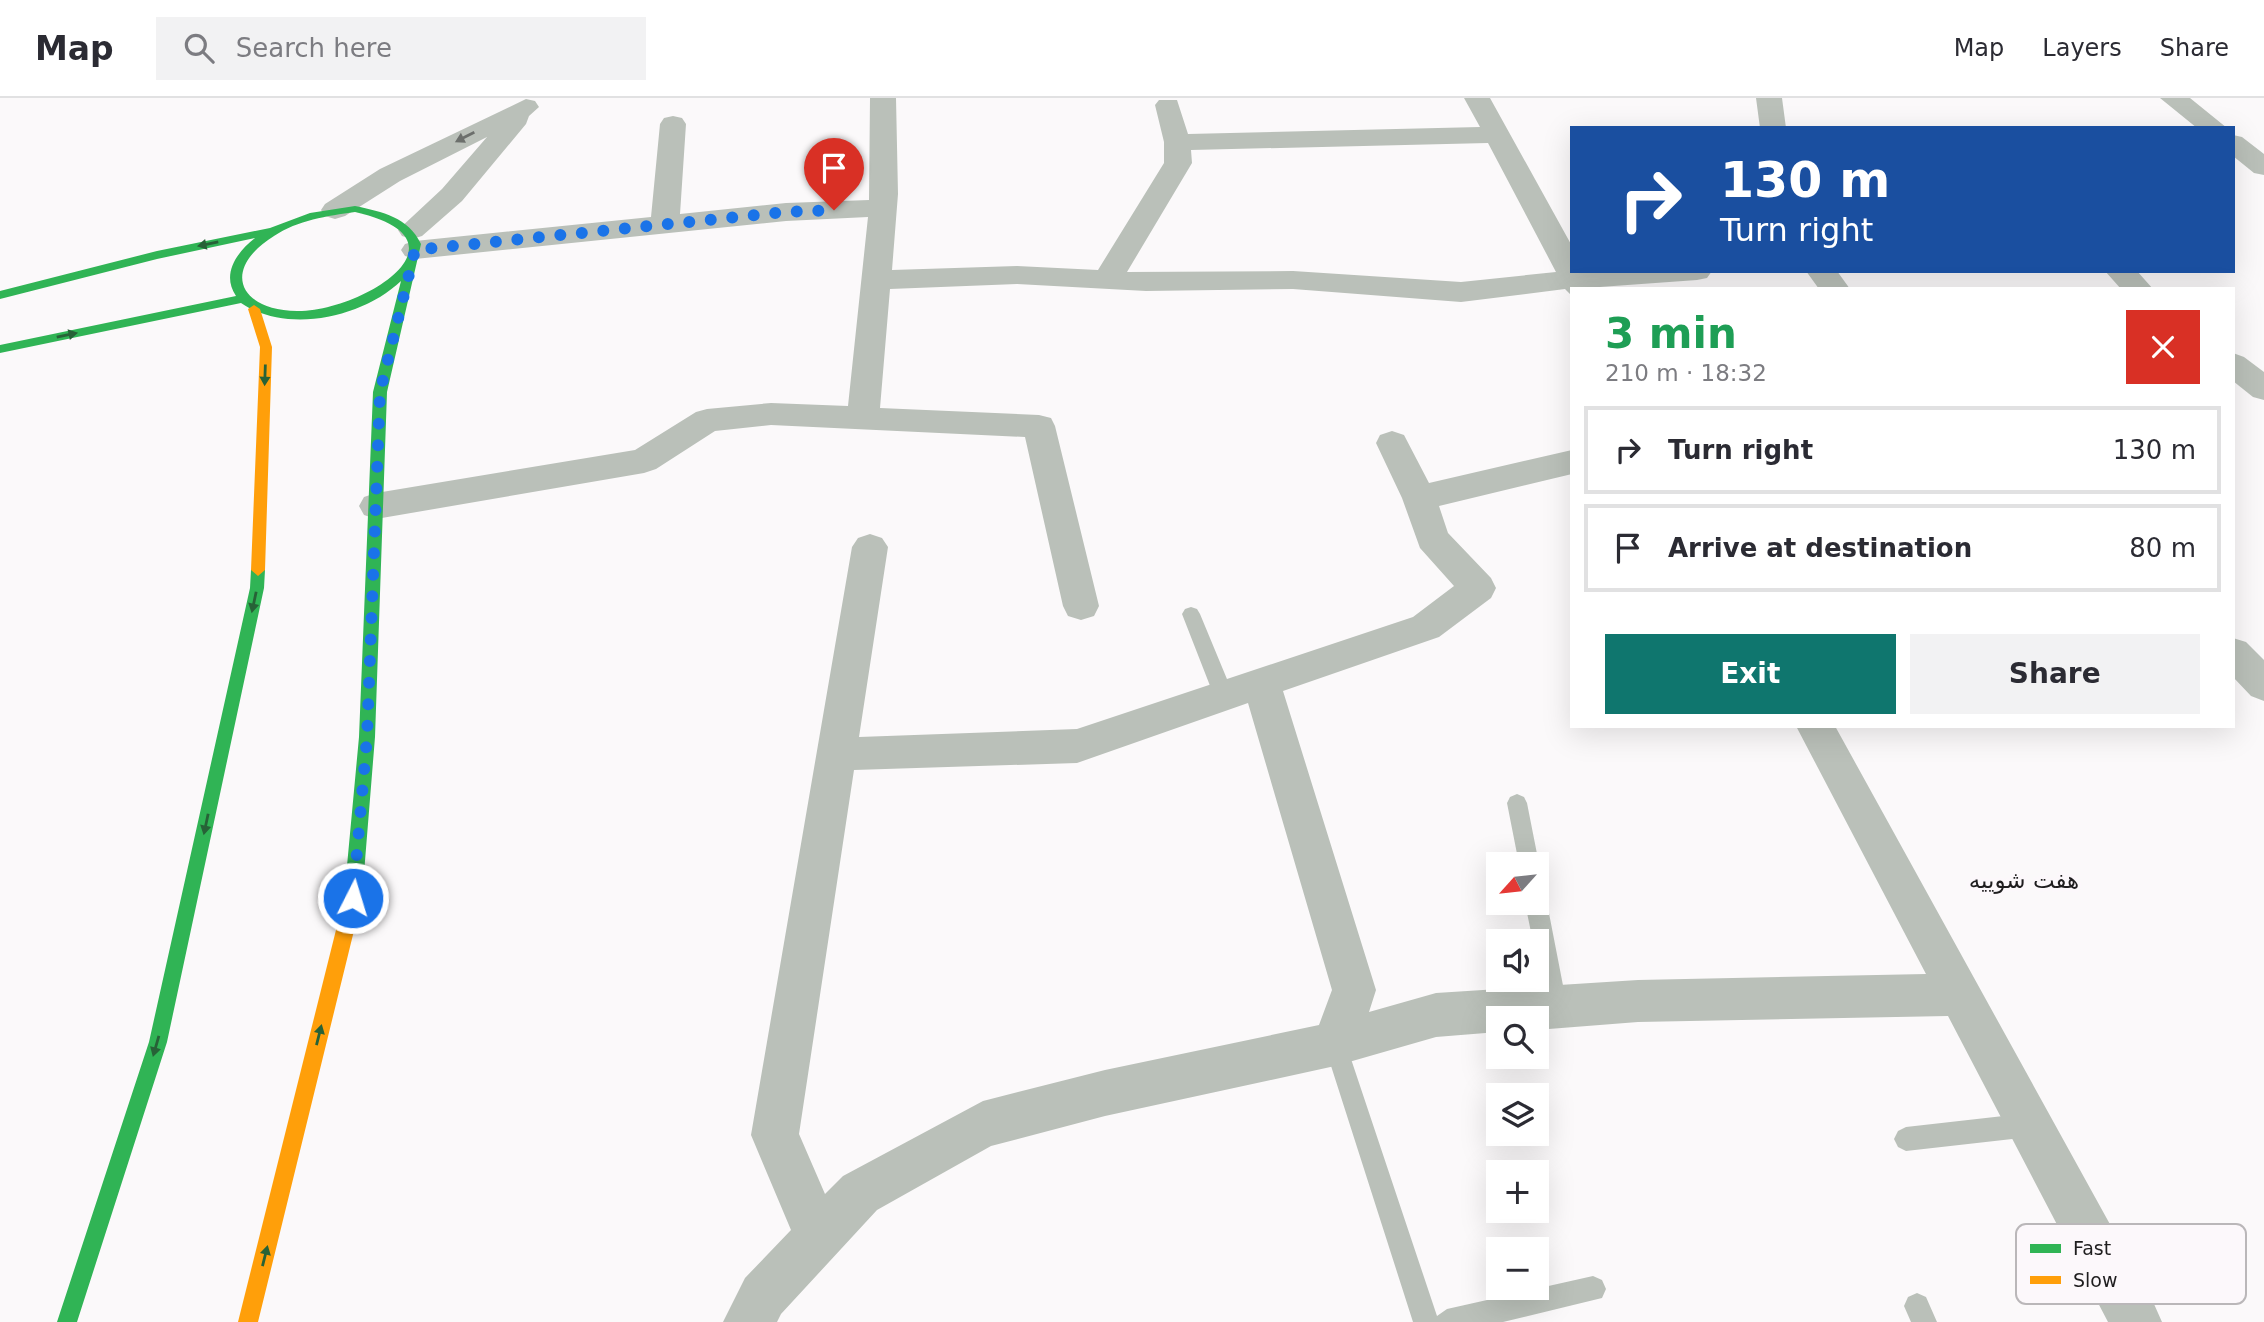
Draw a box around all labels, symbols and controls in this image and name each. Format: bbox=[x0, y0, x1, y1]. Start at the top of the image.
search box bbox=[156, 17, 646, 80]
text: Map bbox=[35, 29, 114, 68]
icon: search bbox=[180, 29, 218, 67]
text: Search here bbox=[236, 33, 392, 63]
text: Map bbox=[1954, 34, 2004, 62]
text: Layers bbox=[2042, 34, 2122, 62]
text: Share bbox=[2160, 34, 2229, 62]
one-way arrow bbox=[455, 132, 475, 143]
pin bbox=[804, 138, 864, 210]
icon: arrive bbox=[815, 149, 853, 187]
text: 130 m bbox=[1720, 152, 1890, 209]
icon: right bbox=[1605, 154, 1696, 245]
text: Turn right bbox=[1720, 211, 1873, 249]
one-way arrow bbox=[197, 239, 219, 250]
text: 3 min bbox=[1605, 309, 1737, 358]
button: close bbox=[2126, 310, 2200, 384]
one-way arrow bbox=[56, 329, 78, 340]
text: 210 m · 18:32 bbox=[1605, 360, 1767, 386]
one-way arrow bbox=[260, 364, 271, 386]
icon: right bbox=[1609, 431, 1647, 469]
text: Turn right bbox=[1668, 435, 1813, 465]
text: 130 m bbox=[2113, 435, 2196, 465]
icon: arrive bbox=[1609, 529, 1647, 567]
text: Arrive at destination bbox=[1668, 533, 1972, 563]
text: 80 m bbox=[2129, 533, 2196, 563]
one-way arrow bbox=[249, 591, 260, 613]
button: Exit bbox=[1605, 634, 1896, 714]
button: Share bbox=[1910, 634, 2200, 714]
one-way arrow bbox=[200, 813, 211, 835]
north arrow bbox=[1486, 852, 1549, 915]
map controls bbox=[1486, 852, 1549, 1300]
position arrow bbox=[316, 861, 390, 935]
district label: هفت شوییه bbox=[1969, 867, 2079, 894]
button: sound bbox=[1486, 929, 1549, 992]
button: search bbox=[1486, 1006, 1549, 1069]
one-way arrow bbox=[314, 1024, 325, 1046]
one-way arrow bbox=[151, 1036, 161, 1057]
button: layers bbox=[1486, 1083, 1549, 1146]
button: + bbox=[1486, 1160, 1549, 1223]
legend bbox=[2016, 1224, 2246, 1304]
button: − bbox=[1486, 1237, 1549, 1300]
text: Fast bbox=[2073, 1237, 2111, 1259]
one-way arrow bbox=[260, 1245, 271, 1267]
text: Slow bbox=[2073, 1269, 2118, 1291]

